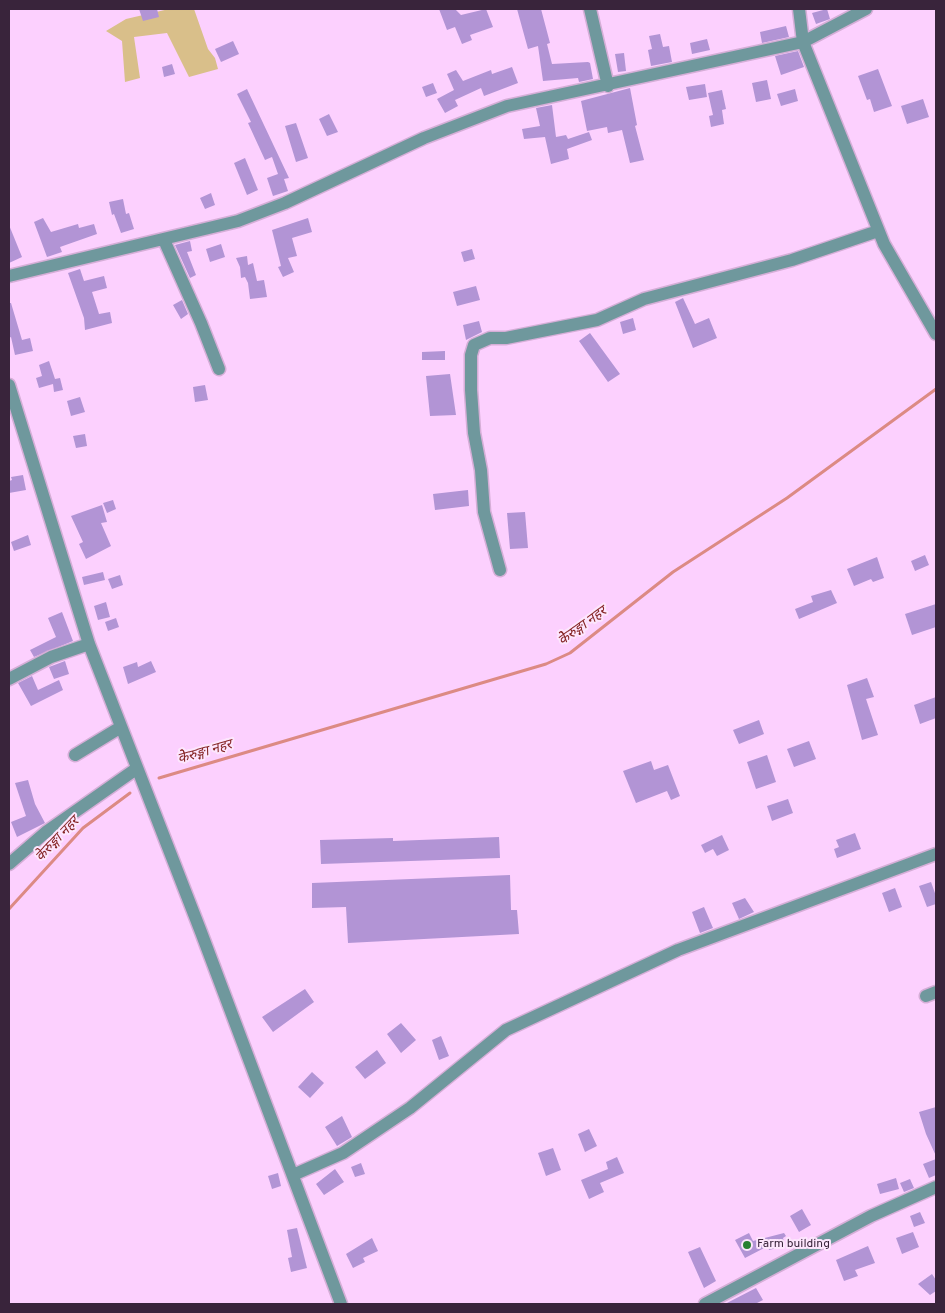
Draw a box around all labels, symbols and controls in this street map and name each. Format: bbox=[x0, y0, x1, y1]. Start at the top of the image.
water label: केेरुङ्गा नहर bbox=[556, 604, 610, 650]
water label: केेरुङ्गा नहर bbox=[176, 737, 234, 769]
water label: केरुङ्गा नहर bbox=[33, 814, 83, 866]
place label: Farm building bbox=[757, 1238, 830, 1252]
marker: Farm building bbox=[741, 1239, 753, 1251]

